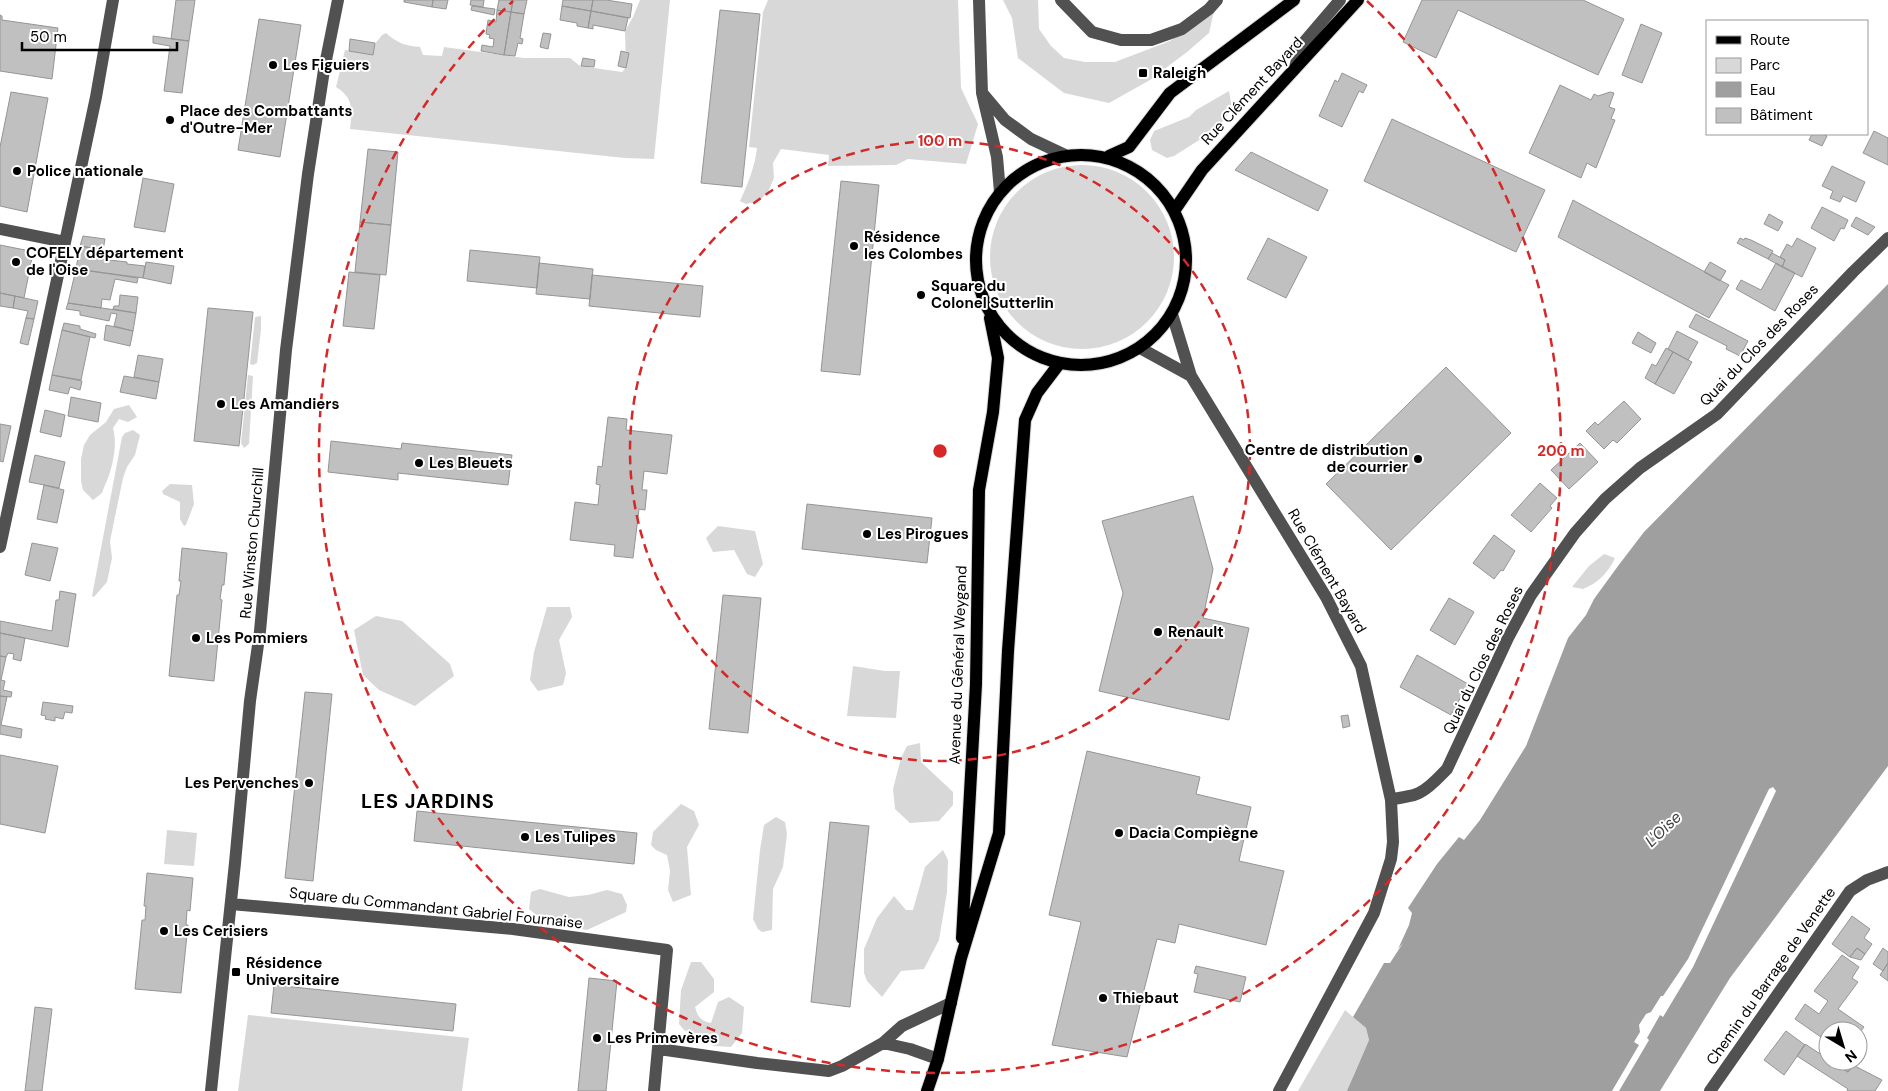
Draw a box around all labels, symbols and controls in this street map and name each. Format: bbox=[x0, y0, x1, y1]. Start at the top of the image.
scale bar bbox=[22, 20, 178, 52]
legend bbox=[1706, 20, 1868, 135]
text: 50 m bbox=[30, 27, 67, 47]
text: Route bbox=[1750, 30, 1790, 50]
street label: Rue Clément Bayard bbox=[1197, 33, 1307, 149]
place label: Les Figuiers bbox=[283, 55, 369, 75]
text: Parc bbox=[1750, 55, 1780, 75]
marker: Les Figuiers bbox=[267, 59, 279, 71]
place label: Raleigh bbox=[1153, 63, 1206, 83]
marker: Raleigh bbox=[1137, 67, 1149, 79]
text: Eau bbox=[1750, 80, 1775, 100]
place label: Place des Combattants d'Outre-Mer bbox=[180, 101, 352, 138]
text: Bâtiment bbox=[1750, 105, 1813, 125]
marker: Place des Combattants d'Outre-Mer bbox=[164, 114, 176, 126]
text: 100 m bbox=[918, 131, 962, 151]
place label: Police nationale bbox=[27, 161, 144, 181]
marker: Police nationale bbox=[11, 165, 23, 177]
place label: Résidence les Colombes bbox=[864, 227, 963, 264]
marker: Résidence les Colombes bbox=[848, 240, 860, 252]
place label: COFELY département de l'Oise bbox=[26, 243, 184, 280]
marker: COFELY département de l'Oise bbox=[10, 256, 22, 268]
place label: Square du Colonel Sutterlin bbox=[931, 276, 1054, 313]
street label: Quai du Clos des Roses bbox=[1695, 279, 1823, 411]
marker: Square du Colonel Sutterlin bbox=[915, 289, 927, 301]
place label: Les Amandiers bbox=[231, 394, 339, 414]
marker: Les Amandiers bbox=[215, 398, 227, 410]
place label: Centre de distribution de courrier bbox=[1245, 440, 1408, 477]
text: 200 m bbox=[1537, 441, 1585, 461]
centre of rings bbox=[931, 442, 949, 460]
place label: Les Bleuets bbox=[429, 453, 513, 473]
marker: Centre de distribution de courrier bbox=[1412, 453, 1424, 465]
marker: Les Bleuets bbox=[413, 457, 425, 469]
street label: Rue Winston Churchill bbox=[235, 466, 269, 620]
street label: Rue Clément Bayard bbox=[1283, 505, 1371, 637]
place label: Les Pirogues bbox=[877, 524, 969, 544]
marker: Les Pirogues bbox=[861, 528, 873, 540]
street label: Avenue du Général Weygand bbox=[945, 565, 971, 765]
street label: Quai du Clos des Roses bbox=[1438, 582, 1528, 738]
place label: Renault bbox=[1168, 622, 1224, 642]
marker: Renault bbox=[1152, 626, 1164, 638]
place label: Les Pommiers bbox=[206, 628, 308, 648]
marker: Les Pommiers bbox=[190, 632, 202, 644]
place label: Les Pervenches bbox=[185, 773, 299, 793]
marker: Les Pervenches bbox=[303, 777, 315, 789]
district label: LES JARDINS bbox=[361, 788, 495, 814]
water label: L'Oise bbox=[1640, 807, 1686, 851]
place label: Dacia Compiègne bbox=[1129, 823, 1258, 843]
place label: Les Tulipes bbox=[535, 827, 616, 847]
marker: Dacia Compiègne bbox=[1113, 827, 1125, 839]
marker: Les Tulipes bbox=[519, 831, 531, 843]
street label: Square du Commandant Gabriel Fournaise bbox=[288, 883, 584, 933]
street label: Chemin du Barrage de Venette bbox=[1702, 883, 1840, 1069]
place label: Les Cerisiers bbox=[174, 921, 268, 941]
marker: Les Cerisiers bbox=[158, 925, 170, 937]
place label: Résidence Universitaire bbox=[246, 953, 339, 990]
marker: Résidence Universitaire bbox=[230, 966, 242, 978]
place label: Thiebaut bbox=[1113, 988, 1179, 1008]
marker: Thiebaut bbox=[1097, 992, 1109, 1004]
north arrow bbox=[1818, 1021, 1868, 1071]
place label: Les Primevères bbox=[607, 1028, 718, 1048]
marker: Les Primevères bbox=[591, 1032, 603, 1044]
text: N bbox=[1841, 1046, 1861, 1066]

